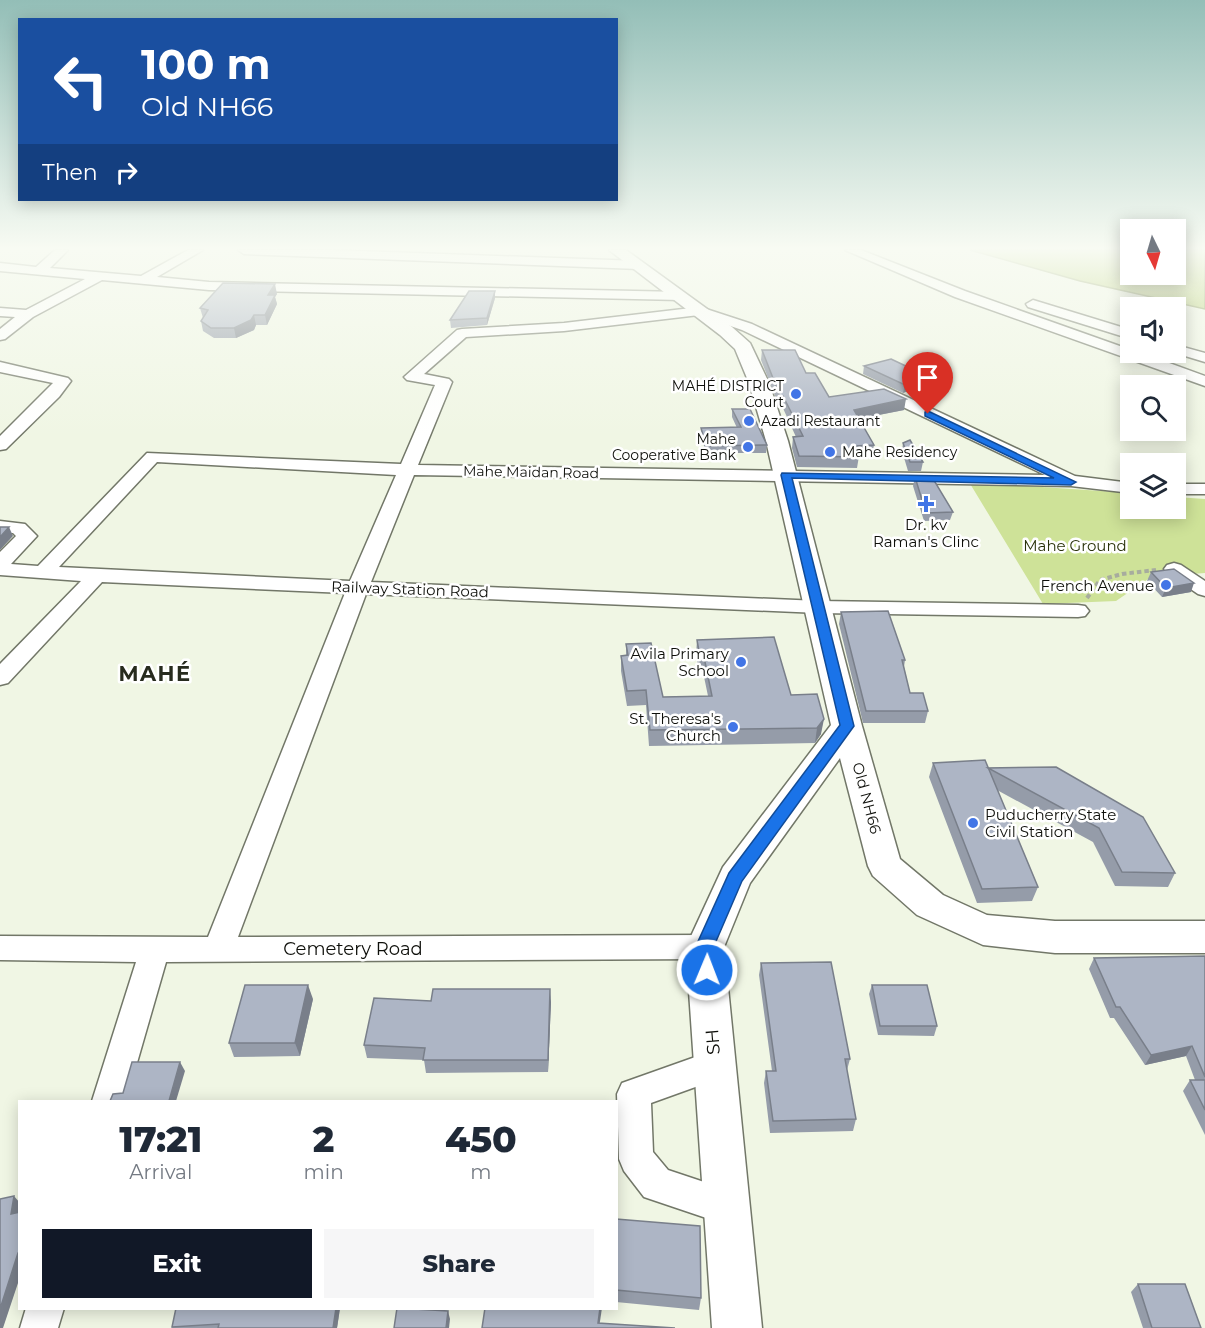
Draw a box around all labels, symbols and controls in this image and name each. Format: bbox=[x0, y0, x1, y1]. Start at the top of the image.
text: 100 m bbox=[141, 38, 270, 90]
icon: left bbox=[42, 42, 120, 120]
text: Old NH66 bbox=[141, 90, 273, 123]
icon: right bbox=[110, 156, 143, 189]
text: Then bbox=[42, 159, 98, 186]
north arrow bbox=[1120, 219, 1186, 285]
map controls bbox=[1120, 219, 1186, 519]
button: sound bbox=[1120, 297, 1186, 363]
pin bbox=[902, 352, 953, 414]
icon: arrive bbox=[911, 361, 944, 394]
button: search bbox=[1120, 375, 1186, 441]
place label: MAHÉ DISTRICT Court bbox=[672, 377, 784, 411]
marker: MAHÉ DISTRICT Court bbox=[789, 387, 803, 401]
place label: Azadi Restaurant bbox=[761, 412, 881, 430]
marker: Azadi Restaurant bbox=[742, 414, 756, 428]
place label: Mahe Cooperative Bank bbox=[612, 430, 737, 464]
marker: Mahe Cooperative Bank bbox=[741, 440, 755, 454]
place label: Mahe Residency bbox=[842, 443, 958, 461]
marker: Mahe Residency bbox=[823, 445, 837, 459]
button: layers bbox=[1120, 453, 1186, 519]
street label: Mahe Maidan Road bbox=[463, 462, 599, 482]
marker: Dr. kv Raman's Clinc bbox=[917, 495, 935, 513]
place label: Dr. kv Raman's Clinc bbox=[873, 515, 979, 551]
park label: Mahe Ground bbox=[1023, 536, 1127, 555]
place label: French Avenue bbox=[1041, 576, 1154, 595]
street label: Railway Station Road bbox=[331, 577, 489, 601]
marker: French Avenue bbox=[1159, 578, 1173, 592]
place label: Avila Primary School bbox=[630, 644, 730, 680]
marker: Avila Primary School bbox=[734, 655, 748, 669]
district label: MAHÉ bbox=[118, 661, 192, 686]
place label: St. Theresa's Church bbox=[629, 709, 721, 745]
marker: St. Theresa's Church bbox=[726, 720, 740, 734]
street label: Old NH66 bbox=[848, 760, 886, 836]
place label: Puducherry State Civil Station bbox=[985, 805, 1116, 841]
marker: Puducherry State Civil Station bbox=[966, 816, 980, 830]
street label: Cemetery Road bbox=[283, 938, 423, 960]
position arrow bbox=[675, 938, 739, 1002]
street label: SH bbox=[701, 1028, 725, 1056]
text: 17:21 bbox=[119, 1117, 202, 1161]
text: 2 bbox=[313, 1117, 334, 1161]
text: 450 bbox=[445, 1117, 517, 1161]
text: Arrival bbox=[129, 1160, 192, 1184]
text: min bbox=[304, 1160, 344, 1184]
text: m bbox=[470, 1160, 491, 1184]
button: Exit bbox=[42, 1229, 312, 1298]
button: Share bbox=[324, 1229, 594, 1298]

